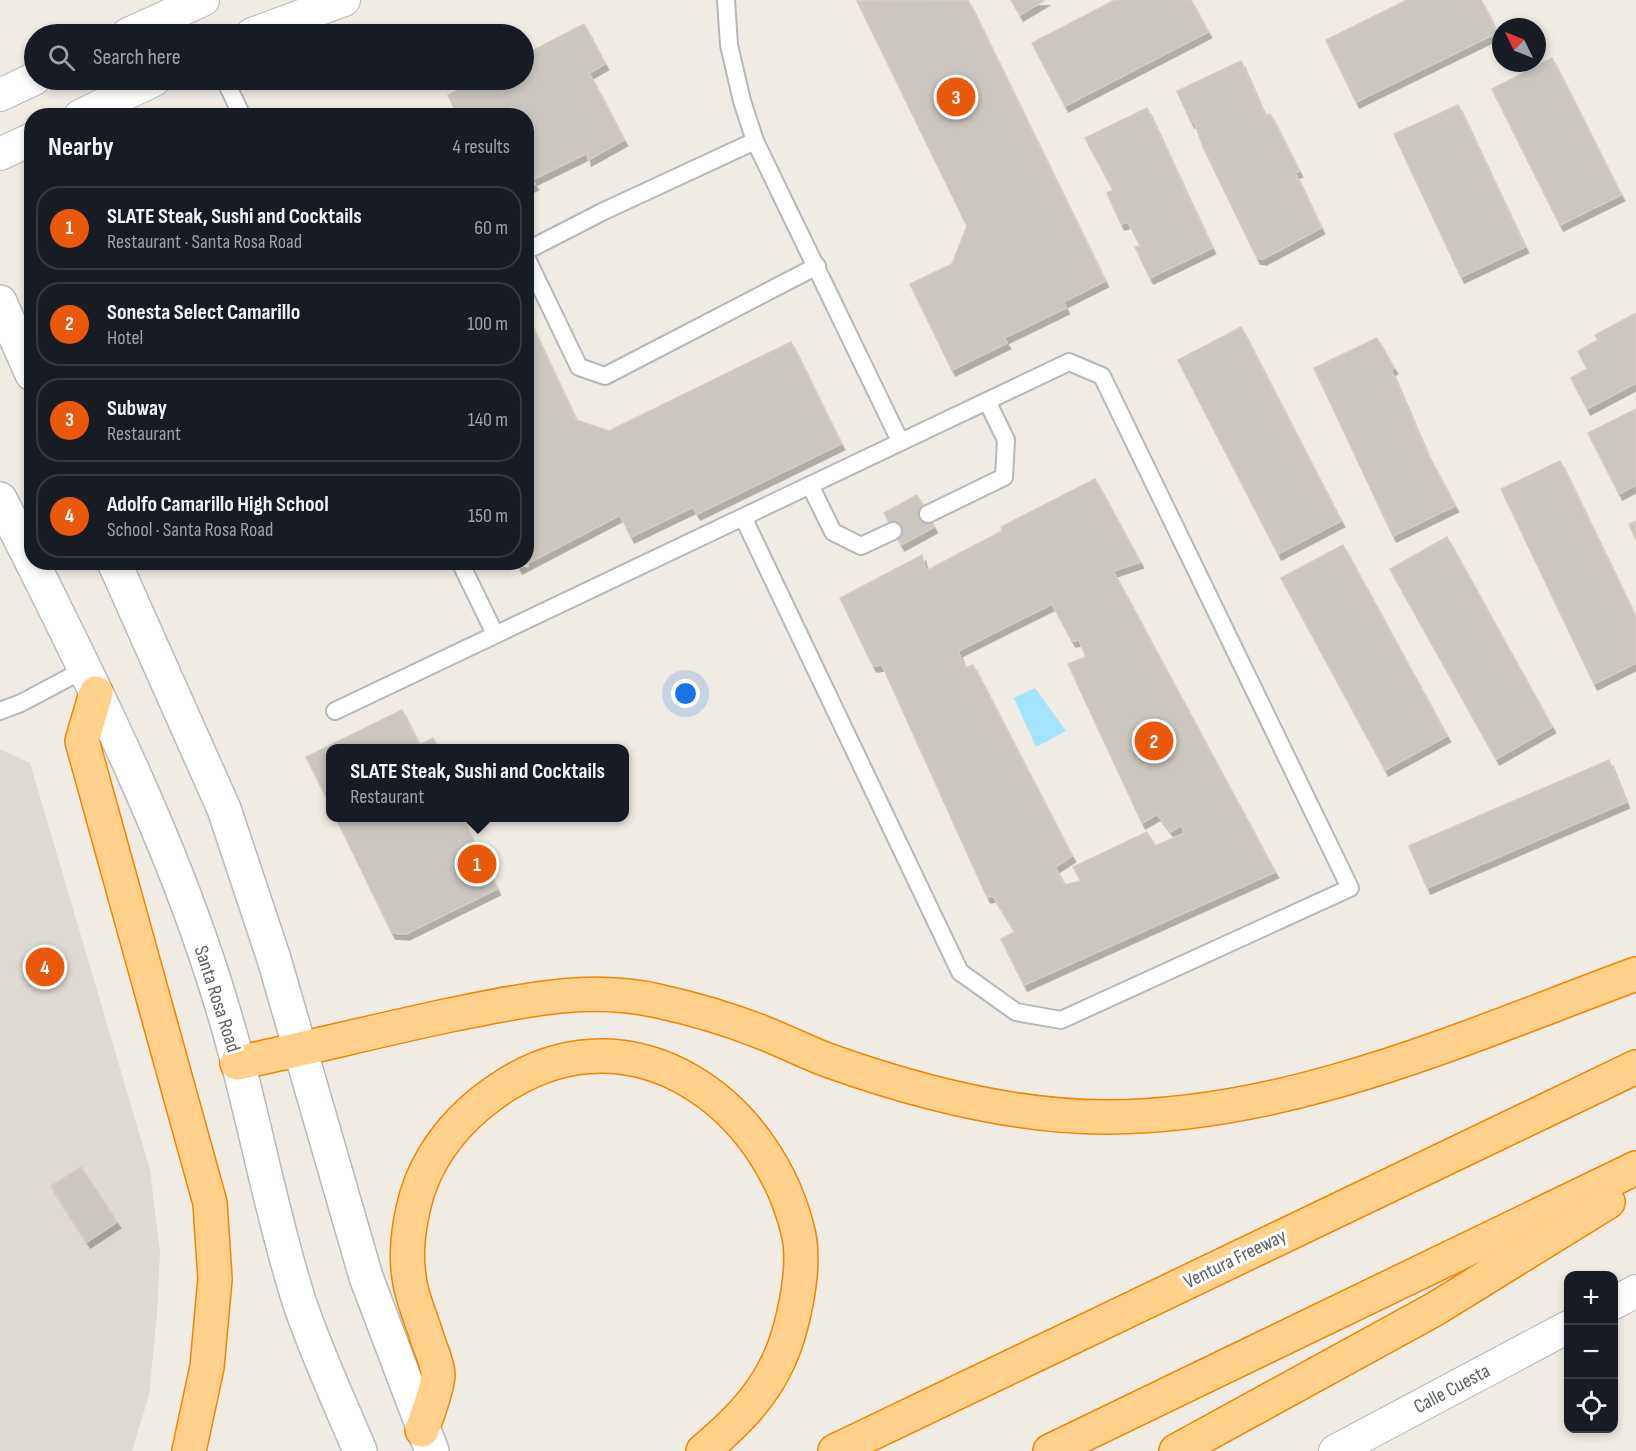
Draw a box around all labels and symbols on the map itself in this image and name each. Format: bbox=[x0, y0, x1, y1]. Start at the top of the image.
north arrow bbox=[1492, 18, 1546, 72]
pin: 3 bbox=[936, 74, 976, 120]
your location bbox=[671, 679, 700, 708]
pin: 2 bbox=[1134, 718, 1174, 764]
pin: 1 bbox=[458, 842, 496, 886]
street label: Santa Rosa Road bbox=[189, 943, 245, 1055]
pin: 4 bbox=[26, 944, 64, 990]
street label: Ventura Freeway bbox=[1180, 1224, 1290, 1294]
street label: Calle Cuesta bbox=[1410, 1359, 1494, 1419]

